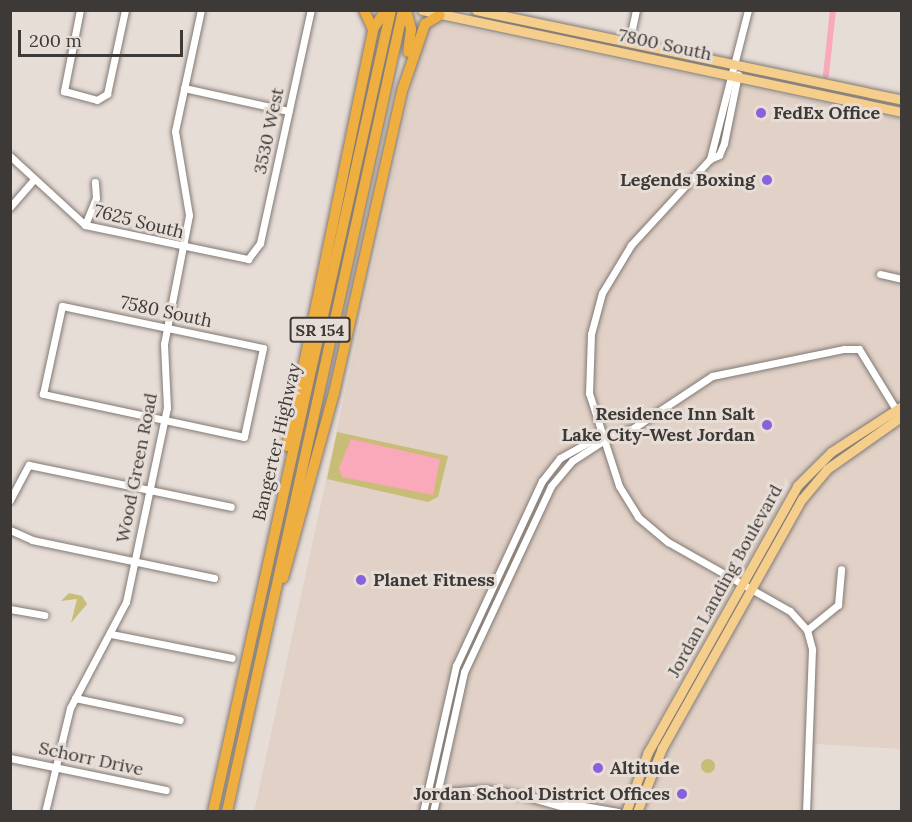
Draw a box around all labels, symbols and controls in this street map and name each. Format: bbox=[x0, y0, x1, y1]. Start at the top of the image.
scale bar bbox=[21, 18, 186, 56]
street label: 7800 South bbox=[616, 25, 714, 65]
text: 200 m bbox=[29, 29, 82, 52]
street label: 3530 West bbox=[249, 86, 289, 176]
place label: FedEx Office bbox=[773, 102, 880, 124]
marker: FedEx Office bbox=[754, 106, 768, 120]
place label: Legends Boxing bbox=[620, 169, 755, 191]
marker: Legends Boxing bbox=[760, 173, 774, 187]
street label: 7625 South bbox=[92, 200, 186, 244]
street label: 7580 South bbox=[118, 292, 214, 332]
road number: SR 154 bbox=[288, 317, 352, 343]
street label: Bangerter Highway bbox=[248, 361, 306, 523]
street label: Wood Green Road bbox=[112, 391, 162, 545]
place label: Residence Inn Salt Lake City-West Jordan bbox=[561, 404, 755, 446]
marker: Residence Inn Salt Lake City-West Jordan bbox=[760, 418, 774, 432]
street label: Jordan Landing Boulevard bbox=[663, 481, 787, 681]
place label: Planet Fitness bbox=[373, 569, 495, 591]
marker: Planet Fitness bbox=[354, 573, 368, 587]
street label: Schorr Drive bbox=[37, 737, 145, 781]
place label: Altitude bbox=[610, 757, 680, 779]
marker: Altitude bbox=[591, 761, 605, 775]
place label: Jordan School District Offices bbox=[414, 783, 670, 805]
marker: Jordan School District Offices bbox=[675, 787, 689, 801]

